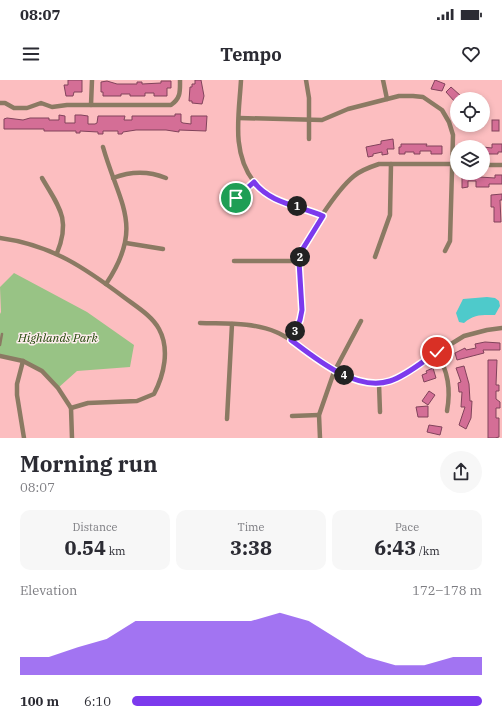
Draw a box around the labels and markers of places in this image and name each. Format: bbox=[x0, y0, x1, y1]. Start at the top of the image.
pin bbox=[219, 181, 253, 215]
pin: 1 bbox=[287, 196, 307, 216]
pin: 2 bbox=[290, 247, 310, 267]
pin: 3 bbox=[285, 321, 305, 341]
pin bbox=[420, 335, 454, 369]
pin: 4 bbox=[334, 365, 354, 385]

